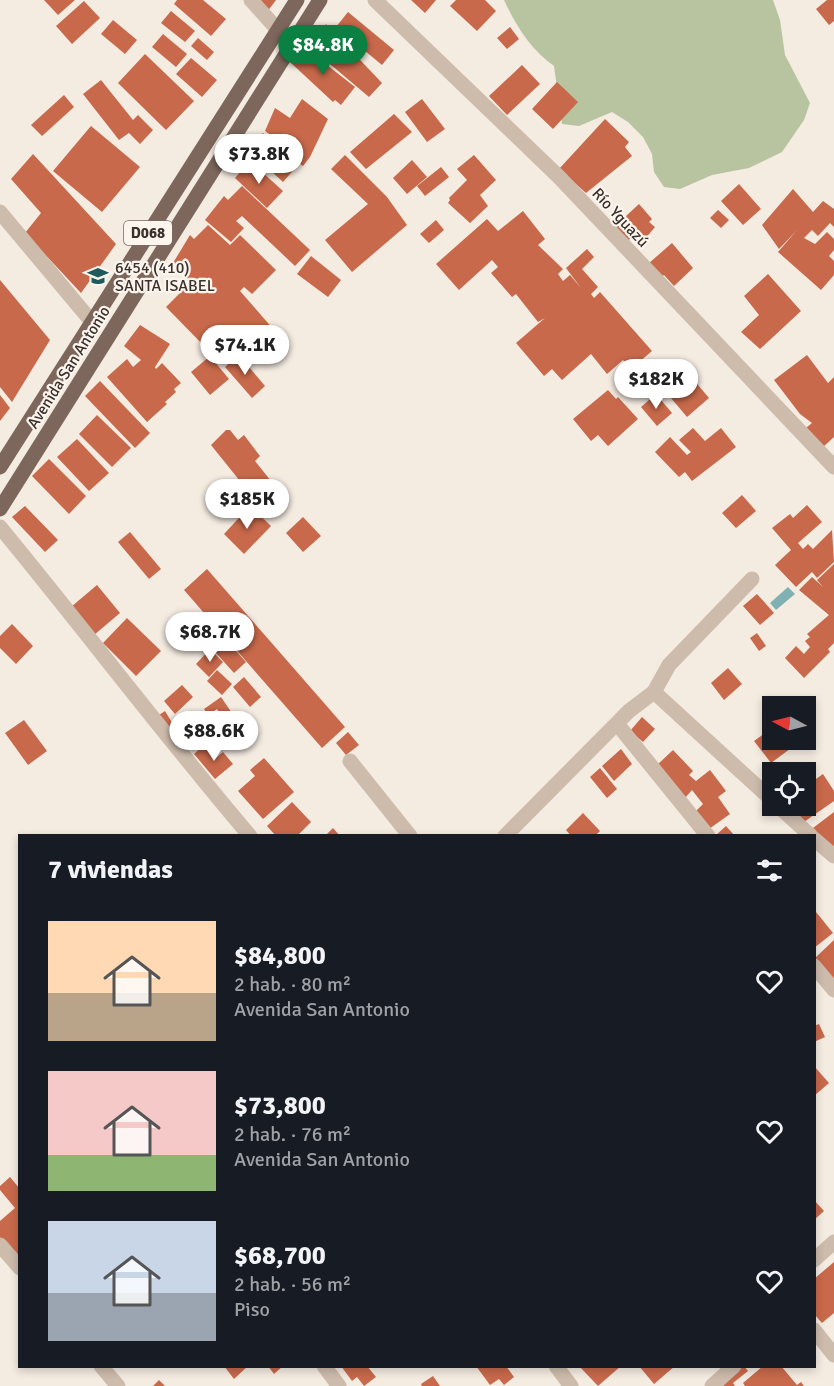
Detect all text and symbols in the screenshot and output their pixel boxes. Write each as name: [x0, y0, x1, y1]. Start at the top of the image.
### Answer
pin: $84.8K: [274, 25, 372, 76]
text: $84.8K: [292, 32, 354, 57]
pin: $73.8K: [210, 134, 308, 185]
text: $73.8K: [228, 141, 290, 166]
street label: Río Yguazú: [588, 184, 653, 252]
road number: D068: [124, 221, 172, 245]
place label: 6454 (410) SANTA ISABEL: [115, 258, 215, 296]
school or university icon: 6454 (410) SANTA ISABEL: [86, 264, 110, 288]
street label: Avenida San Antonio: [23, 303, 115, 432]
pin: $74.1K: [196, 325, 294, 376]
text: $74.1K: [214, 332, 276, 357]
pin: $182K: [614, 359, 698, 410]
text: $182K: [628, 366, 684, 391]
pin: $185K: [205, 479, 289, 530]
text: $185K: [219, 486, 275, 511]
pin: $68.7K: [161, 612, 259, 663]
text: $68.7K: [179, 619, 241, 644]
north arrow: [762, 696, 816, 750]
map controls: [762, 696, 816, 816]
pin: $88.6K: [165, 711, 263, 762]
text: $88.6K: [183, 718, 245, 743]
button: locate: [762, 762, 816, 816]
text: 7 viviendas: [48, 854, 173, 886]
icon: filters: [753, 854, 786, 887]
text: $84,800: [234, 940, 326, 972]
icon: home: [96, 945, 168, 1017]
icon: heart: [753, 965, 786, 998]
text: 2 hab. · 80 m²: [234, 972, 351, 997]
text: Avenida San Antonio: [234, 997, 410, 1022]
text: $73,800: [234, 1090, 326, 1122]
icon: home: [96, 1095, 168, 1167]
icon: heart: [753, 1115, 786, 1148]
text: 2 hab. · 76 m²: [234, 1122, 351, 1147]
text: Avenida San Antonio: [234, 1147, 410, 1172]
text: $68,700: [234, 1240, 326, 1272]
icon: home: [96, 1245, 168, 1317]
icon: heart: [753, 1265, 786, 1298]
text: 2 hab. · 56 m²: [234, 1272, 351, 1297]
text: Piso: [234, 1297, 270, 1322]

